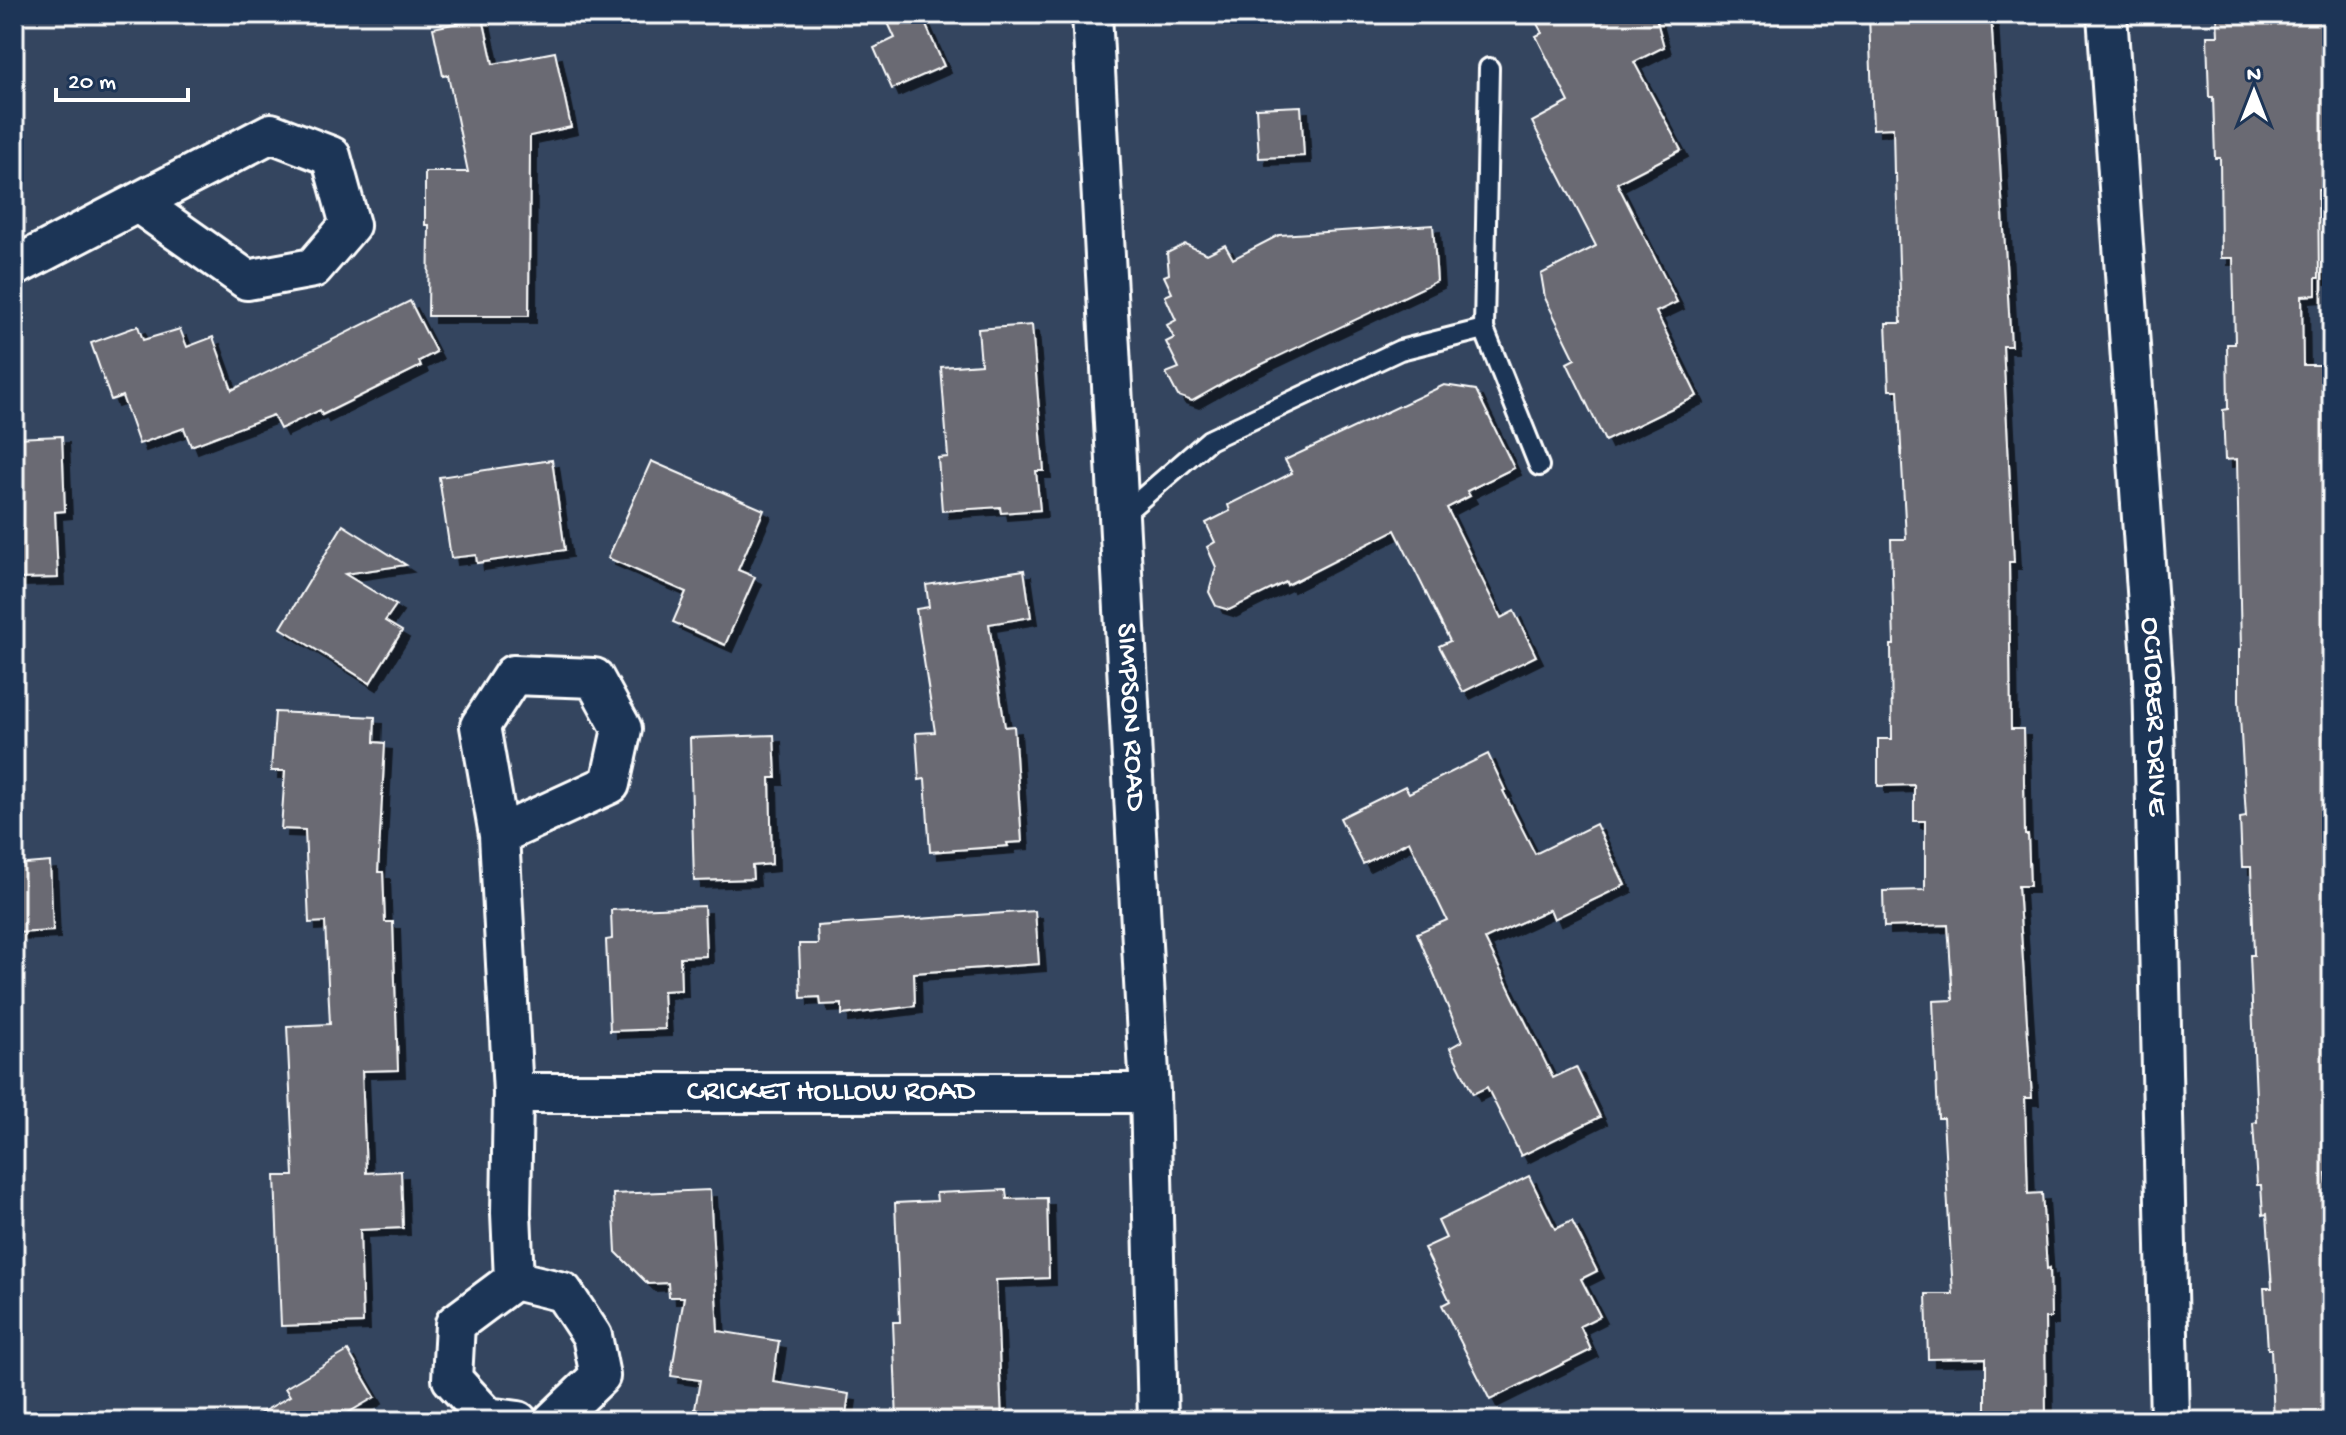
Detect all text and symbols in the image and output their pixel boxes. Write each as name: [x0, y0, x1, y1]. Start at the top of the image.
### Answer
scale bar: [56, 52, 188, 102]
north arrow: [2214, 52, 2294, 132]
text: N: [2247, 63, 2261, 89]
text: 20 m: [68, 69, 116, 98]
street label: OCTOBER DRIVE: [2131, 616, 2174, 817]
street label: SIMPSON ROAD: [1107, 622, 1152, 812]
street label: CRICKET HOLLOW ROAD: [687, 1076, 976, 1111]

